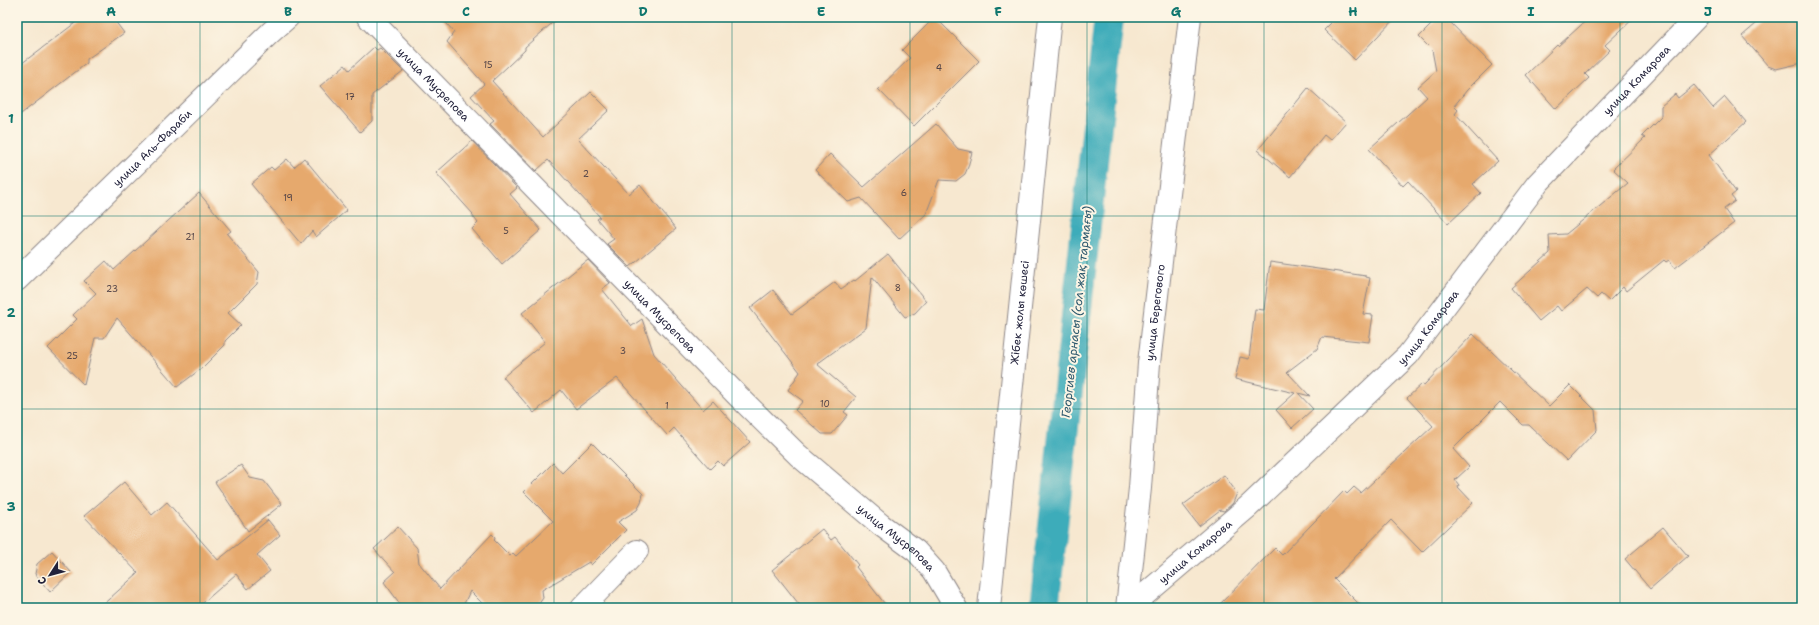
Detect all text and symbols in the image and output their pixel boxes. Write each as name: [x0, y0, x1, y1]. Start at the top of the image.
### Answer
text: A: [106, 3, 116, 20]
text: B: [284, 3, 292, 20]
text: C: [462, 3, 470, 20]
text: D: [638, 3, 648, 20]
text: E: [817, 3, 826, 20]
text: F: [994, 3, 1002, 20]
text: G: [1171, 3, 1182, 20]
text: H: [1348, 3, 1358, 20]
text: I: [1527, 3, 1535, 20]
text: J: [1704, 3, 1712, 20]
street label: улица Комарова: [1600, 42, 1674, 118]
street label: улица Мусрепова: [394, 45, 473, 125]
house number: 15: [483, 59, 493, 71]
house number: 4: [936, 62, 942, 74]
house number: 17: [345, 91, 355, 103]
street label: улица Аль-Фараби: [110, 106, 195, 190]
text: 1: [8, 110, 14, 127]
house number: 2: [583, 168, 589, 180]
house number: 6: [901, 187, 907, 199]
house number: 19: [283, 192, 293, 204]
water label: Георгиев арнасы (сол жақ тармағы): [1058, 205, 1096, 419]
house number: 5: [503, 225, 509, 237]
house number: 21: [185, 231, 195, 243]
street label: Жібек жолы көшесі: [1007, 260, 1033, 365]
street label: улица Берегового: [1142, 263, 1169, 362]
street label: улица Мусрепова: [620, 276, 699, 357]
house number: 8: [895, 282, 901, 294]
house number: 23: [106, 283, 118, 295]
street label: улица Комарова: [1395, 287, 1463, 369]
text: 2: [6, 304, 16, 321]
house number: 3: [620, 345, 626, 357]
house number: 25: [66, 350, 78, 362]
house number: 10: [820, 398, 830, 410]
house number: 1: [665, 400, 669, 412]
text: 3: [6, 498, 16, 515]
street label: улица Мусрепова: [854, 501, 938, 575]
street label: улица Комарова: [1156, 517, 1235, 587]
north arrow: [30, 555, 70, 595]
text: С: [34, 573, 50, 588]

